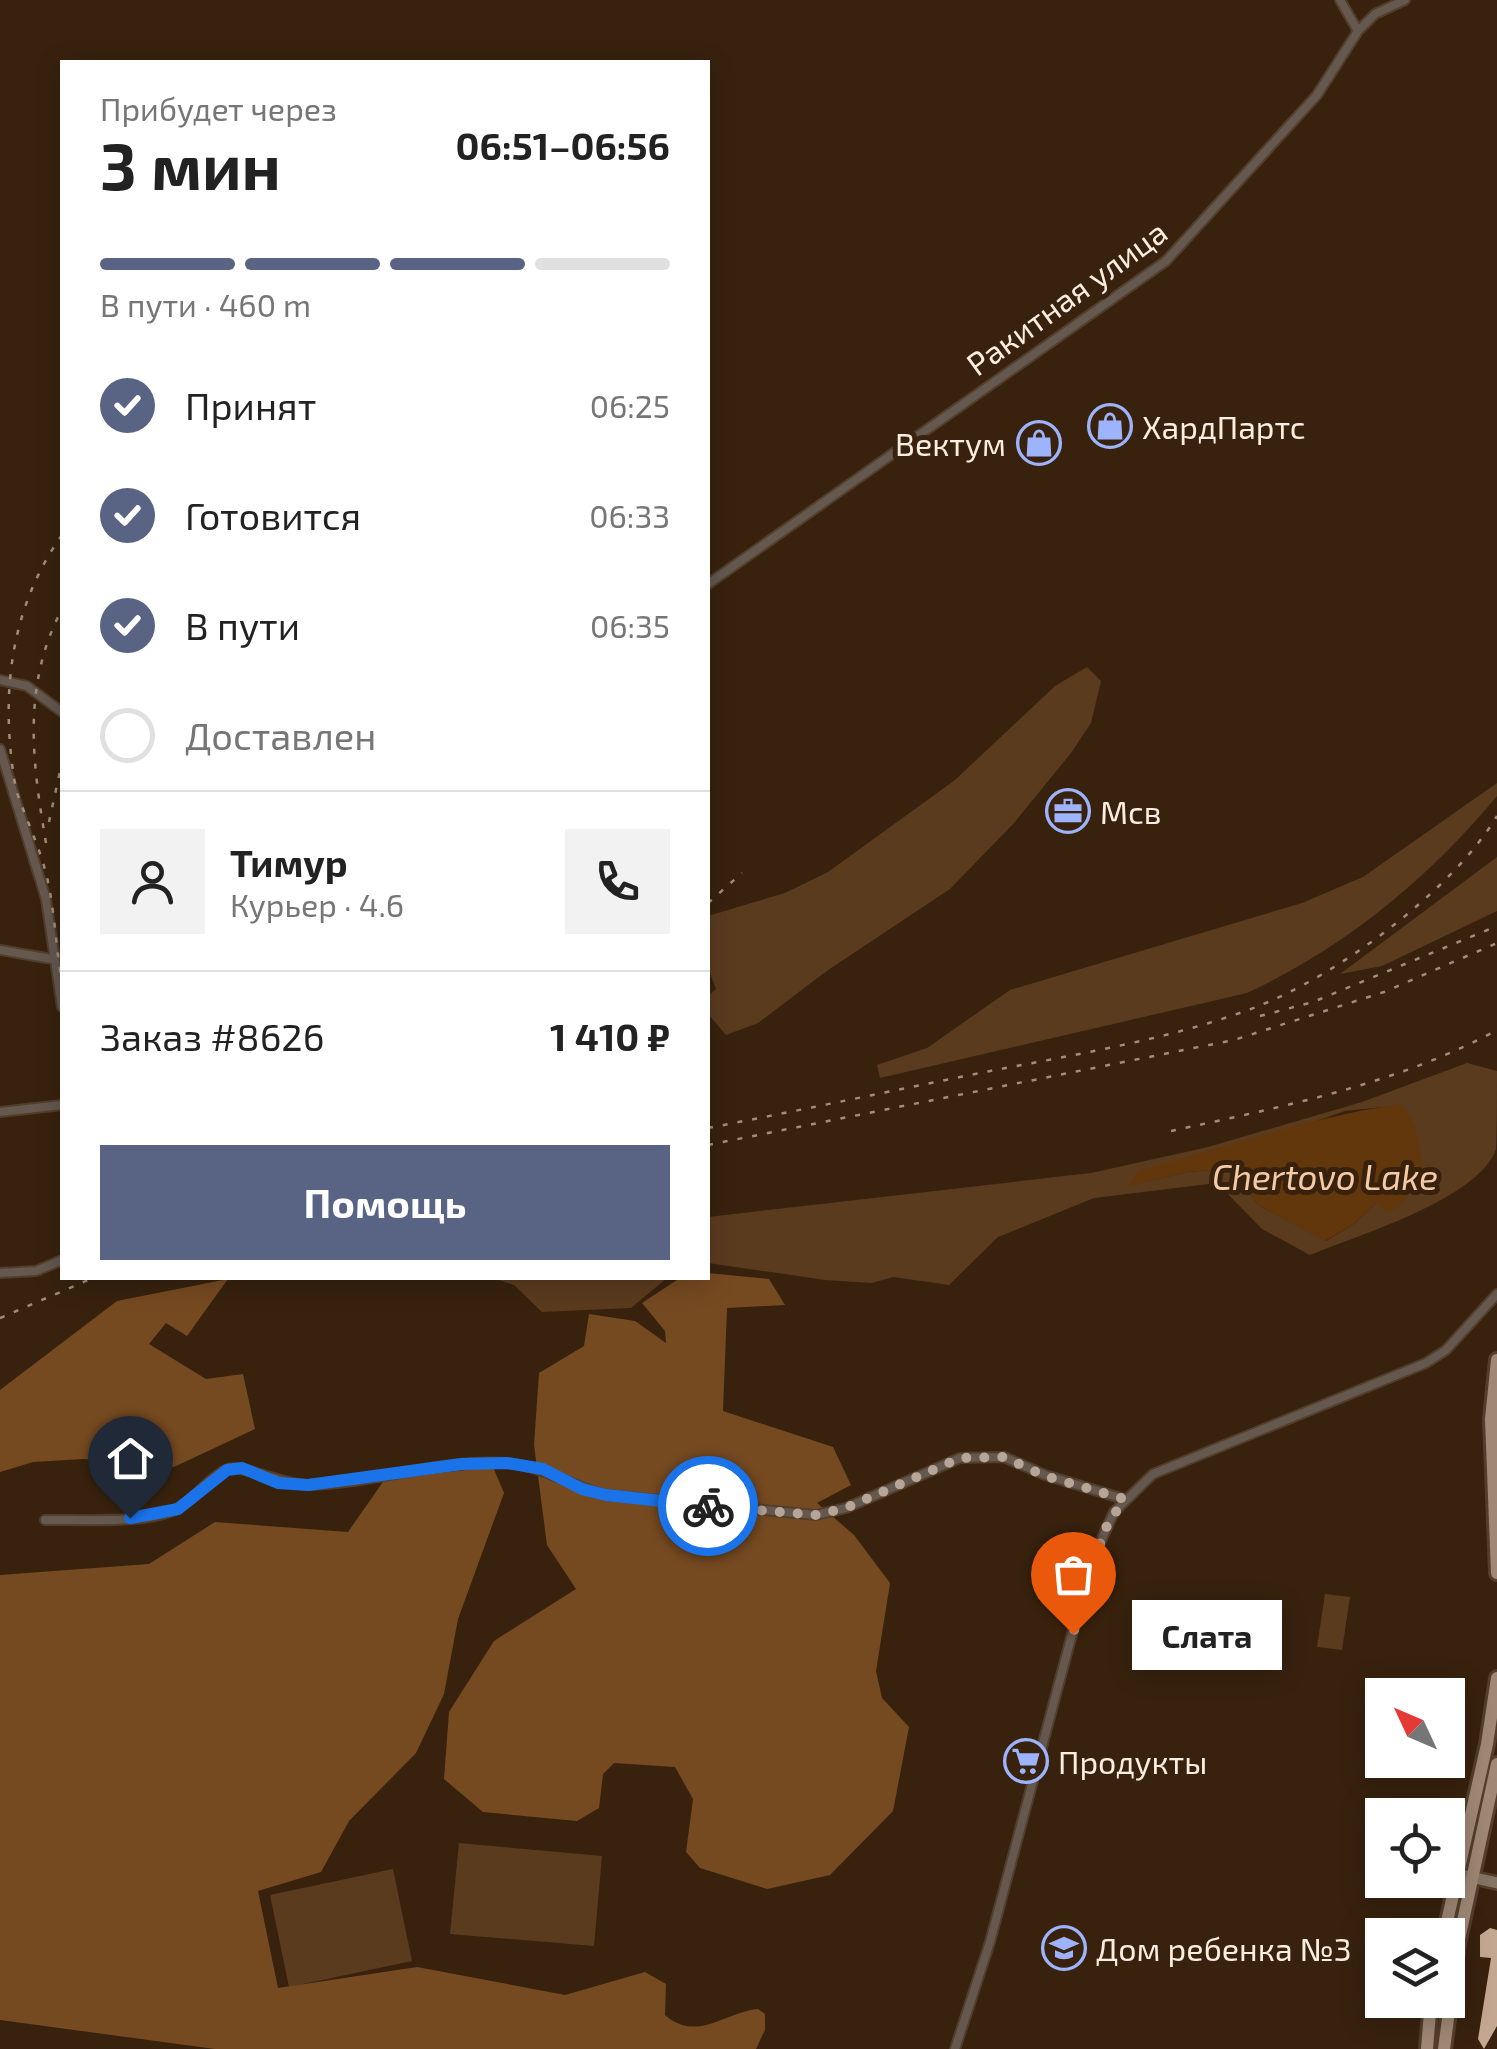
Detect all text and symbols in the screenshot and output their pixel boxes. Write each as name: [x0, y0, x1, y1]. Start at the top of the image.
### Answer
text: Прибудет через: [100, 89, 337, 127]
text: 06:51–06:56: [456, 122, 670, 168]
text: 3 мин: [100, 125, 281, 203]
street label: Ракитная улица: [958, 212, 1174, 383]
text: В пути · 460 m: [100, 285, 311, 323]
icon: check: [100, 378, 155, 433]
text: Принят: [185, 382, 316, 428]
text: 06:25: [590, 386, 670, 424]
shop icon: ХардПартс: [1087, 403, 1133, 449]
place label: ХардПартс: [1142, 407, 1306, 445]
shop icon: Вектум: [1016, 420, 1062, 466]
place label: Вектум: [895, 424, 1006, 463]
icon: check: [100, 488, 155, 543]
text: Готовится: [185, 492, 361, 538]
text: 06:33: [589, 496, 670, 534]
icon: check: [100, 598, 155, 653]
text: В пути: [185, 602, 300, 648]
text: 06:35: [590, 606, 670, 644]
text: Доставлен: [185, 712, 376, 758]
office icon: Мсв: [1045, 788, 1091, 834]
place label: Мсв: [1100, 792, 1162, 830]
button: person: [100, 829, 205, 934]
button: phone: [565, 829, 670, 934]
text: Тимур: [230, 839, 348, 885]
text: Курьер · 4.6: [230, 885, 404, 923]
text: Заказ #8626: [100, 1013, 324, 1059]
text: 1 410 ₽: [550, 1013, 670, 1059]
button: Помощь: [100, 1145, 670, 1260]
water label: Chertovo Lake: [1212, 1155, 1438, 1197]
pin: [88, 1416, 173, 1519]
icon: home: [103, 1431, 158, 1486]
courier: [658, 1456, 758, 1556]
icon: bike: [681, 1479, 736, 1534]
pin: [1031, 1532, 1116, 1635]
icon: bag: [1046, 1547, 1101, 1602]
callout: Слата: [1133, 1599, 1283, 1669]
text: Слата: [1162, 1616, 1252, 1654]
north arrow: [1365, 1678, 1465, 1778]
map controls: [1365, 1678, 1465, 2018]
supermarket icon: Продукты: [1003, 1738, 1049, 1784]
place label: Продукты: [1058, 1742, 1207, 1781]
button: locate: [1365, 1798, 1465, 1898]
button: layers: [1365, 1918, 1465, 2018]
school or university icon: Дом ребенка №3: [1041, 1925, 1087, 1971]
place label: Дом ребенка №3: [1096, 1929, 1352, 1967]

